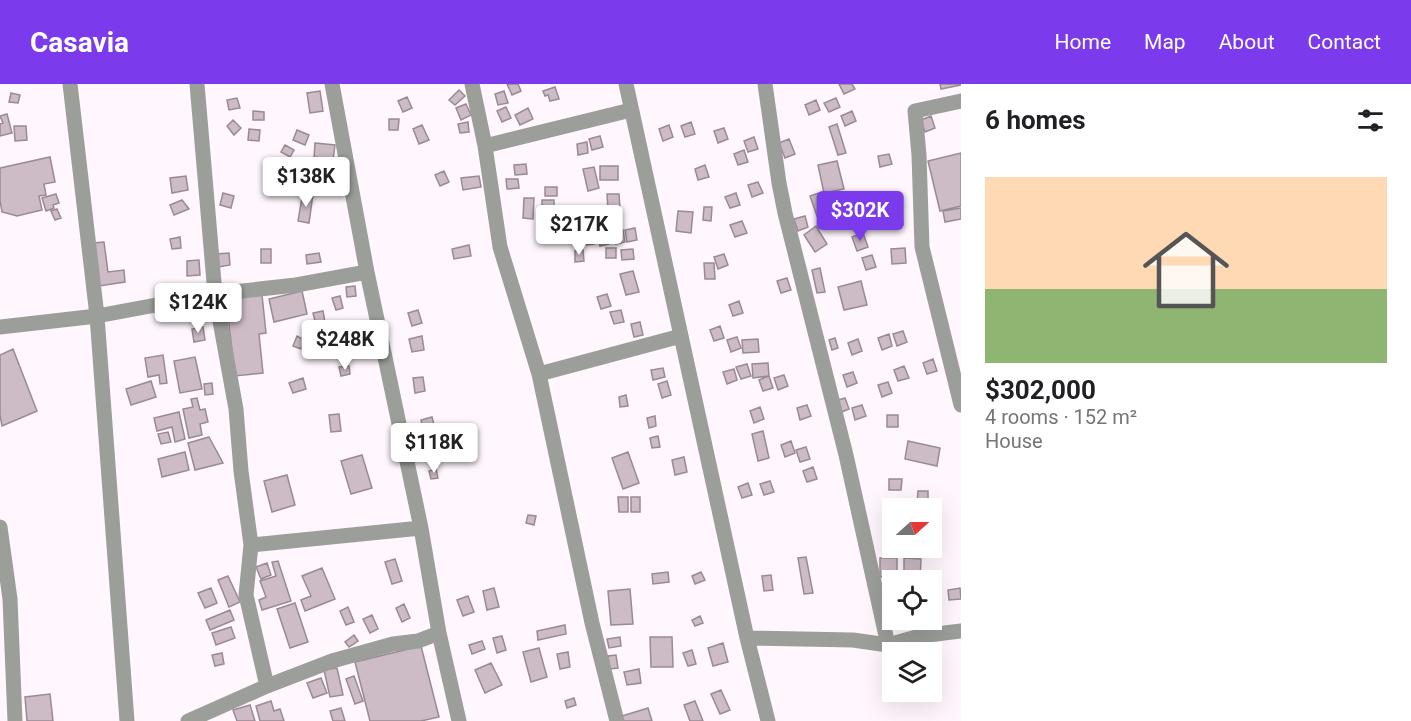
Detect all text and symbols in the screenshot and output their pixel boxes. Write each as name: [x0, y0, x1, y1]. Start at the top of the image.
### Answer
text: Casavia: [30, 26, 129, 59]
text: Home: [1055, 30, 1111, 54]
text: Map: [1144, 30, 1186, 54]
text: About: [1219, 30, 1275, 54]
text: Contact: [1308, 30, 1381, 54]
icon: filters: [1354, 104, 1387, 137]
text: 6 homes: [985, 105, 1086, 135]
pin: $138K: [264, 157, 348, 208]
text: $138K: [277, 164, 335, 188]
pin: $302K: [818, 191, 902, 242]
text: $302K: [831, 198, 889, 222]
pin: $217K: [537, 205, 621, 256]
text: $217K: [550, 212, 608, 236]
icon: home: [1132, 216, 1240, 324]
pin: $124K: [156, 283, 240, 334]
text: $124K: [169, 290, 227, 314]
pin: $248K: [303, 320, 387, 371]
text: $248K: [316, 327, 374, 351]
text: $302,000: [985, 375, 1096, 405]
text: 4 rooms · 152 m²: [985, 405, 1137, 429]
pin: $118K: [392, 423, 476, 474]
text: House: [985, 429, 1043, 453]
text: $118K: [405, 430, 463, 454]
north arrow: [882, 498, 942, 558]
map controls: [882, 498, 942, 702]
button: locate: [882, 570, 942, 630]
button: layers: [882, 642, 942, 702]

